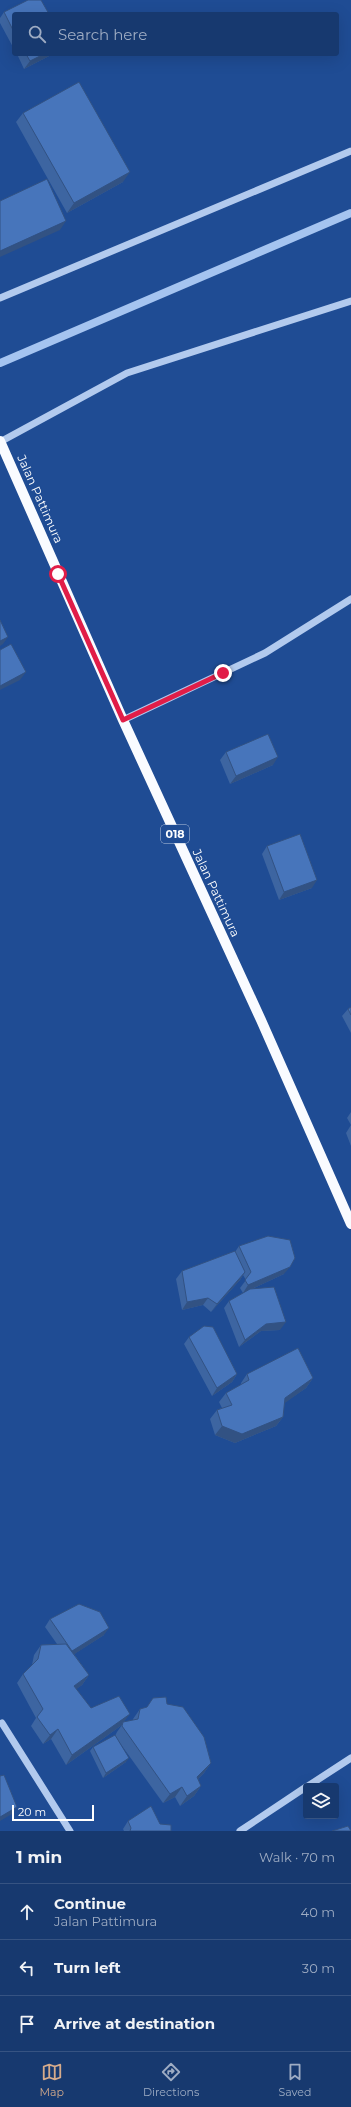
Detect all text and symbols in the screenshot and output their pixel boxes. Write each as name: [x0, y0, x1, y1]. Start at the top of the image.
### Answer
search box: [12, 12, 339, 56]
icon: search: [26, 23, 48, 45]
text: Search here: [58, 25, 147, 44]
street label: Jalan Pattimura: [14, 451, 67, 545]
route start: [49, 565, 67, 583]
route end: [214, 664, 232, 682]
road number: 018: [161, 825, 189, 843]
street label: Jalan Pattimura: [189, 846, 243, 939]
map controls: [303, 1783, 339, 1819]
button: layers: [303, 1783, 339, 1819]
scale bar: [12, 1803, 94, 1822]
text: 20 m: [18, 1805, 46, 1819]
text: 1 min: [16, 1847, 62, 1867]
text: Walk · 70 m: [259, 1849, 335, 1865]
text: Continue: [54, 1894, 126, 1913]
icon: ahead: [16, 1901, 38, 1923]
text: 40 m: [301, 1904, 335, 1920]
text: Jalan Pattimura: [54, 1913, 157, 1929]
icon: left: [16, 1957, 38, 1979]
text: Turn left: [54, 1958, 121, 1977]
text: 30 m: [302, 1960, 335, 1976]
icon: arrive: [16, 2013, 38, 2035]
text: Arrive at destination: [54, 2014, 215, 2033]
tab: Map: [40, 2061, 64, 2099]
tab: Directions: [143, 2061, 199, 2099]
tab: Saved: [278, 2061, 311, 2099]

